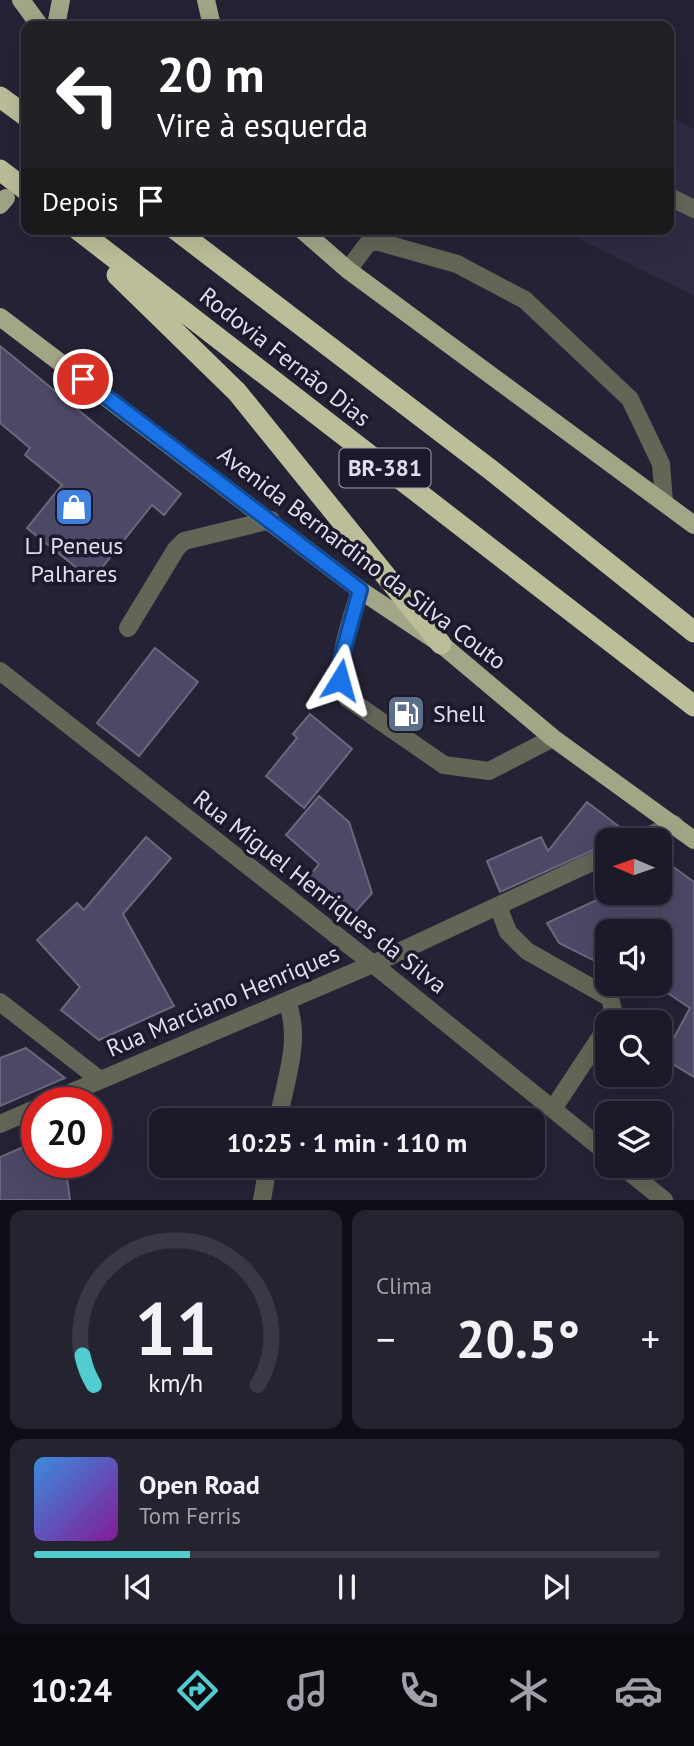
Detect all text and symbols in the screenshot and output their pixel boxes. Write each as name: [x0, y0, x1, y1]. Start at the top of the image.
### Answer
text: 20 m: [157, 42, 264, 106]
icon: left: [42, 49, 133, 140]
text: Vire à esquerda: [157, 104, 368, 146]
icon: arrive: [132, 182, 170, 220]
text: Depois: [42, 185, 118, 218]
street label: Rodovia Fernão Dias: [193, 280, 377, 433]
pin: [53, 349, 113, 409]
icon: arrive: [64, 360, 102, 398]
street label: Avenida Bernardino da Silva Couto: [212, 439, 513, 676]
road number: BR-381: [340, 448, 430, 488]
shop icon: LJ Peneus Palhares: [53, 486, 95, 528]
place label: LJ Peneus Palhares: [25, 530, 123, 589]
position arrow: [303, 643, 377, 717]
fuel station icon: Shell: [385, 693, 427, 735]
place label: Shell: [433, 698, 485, 729]
street label: Rua Miguel Henriques da Silva: [187, 783, 453, 1000]
north arrow: [595, 828, 672, 905]
map controls: [595, 828, 672, 1178]
button: sound: [595, 919, 672, 996]
street label: Rua Marciano Henriques: [102, 937, 344, 1064]
button: search: [595, 1010, 672, 1087]
speed limit sign: 20: [21, 1087, 112, 1178]
button: layers: [595, 1101, 672, 1178]
text: 10:25 · 1 min · 110 m: [227, 1126, 467, 1159]
text: Clima: [376, 1271, 432, 1300]
text: 11: [135, 1282, 217, 1376]
text: 20.5°: [456, 1305, 580, 1372]
text: −: [376, 1314, 395, 1363]
text: +: [641, 1314, 660, 1363]
text: km/h: [149, 1367, 203, 1399]
text: Open Road: [139, 1468, 260, 1501]
text: Tom Ferris: [139, 1501, 241, 1530]
icon: previous: [119, 1568, 157, 1606]
icon: pause: [328, 1568, 366, 1606]
icon: next: [537, 1568, 575, 1606]
icon: directions: [173, 1666, 222, 1715]
icon: music: [283, 1666, 332, 1715]
icon: phone: [394, 1666, 443, 1715]
icon: climate: [504, 1666, 553, 1715]
icon: car: [614, 1666, 663, 1715]
text: 10:24: [31, 1669, 112, 1711]

